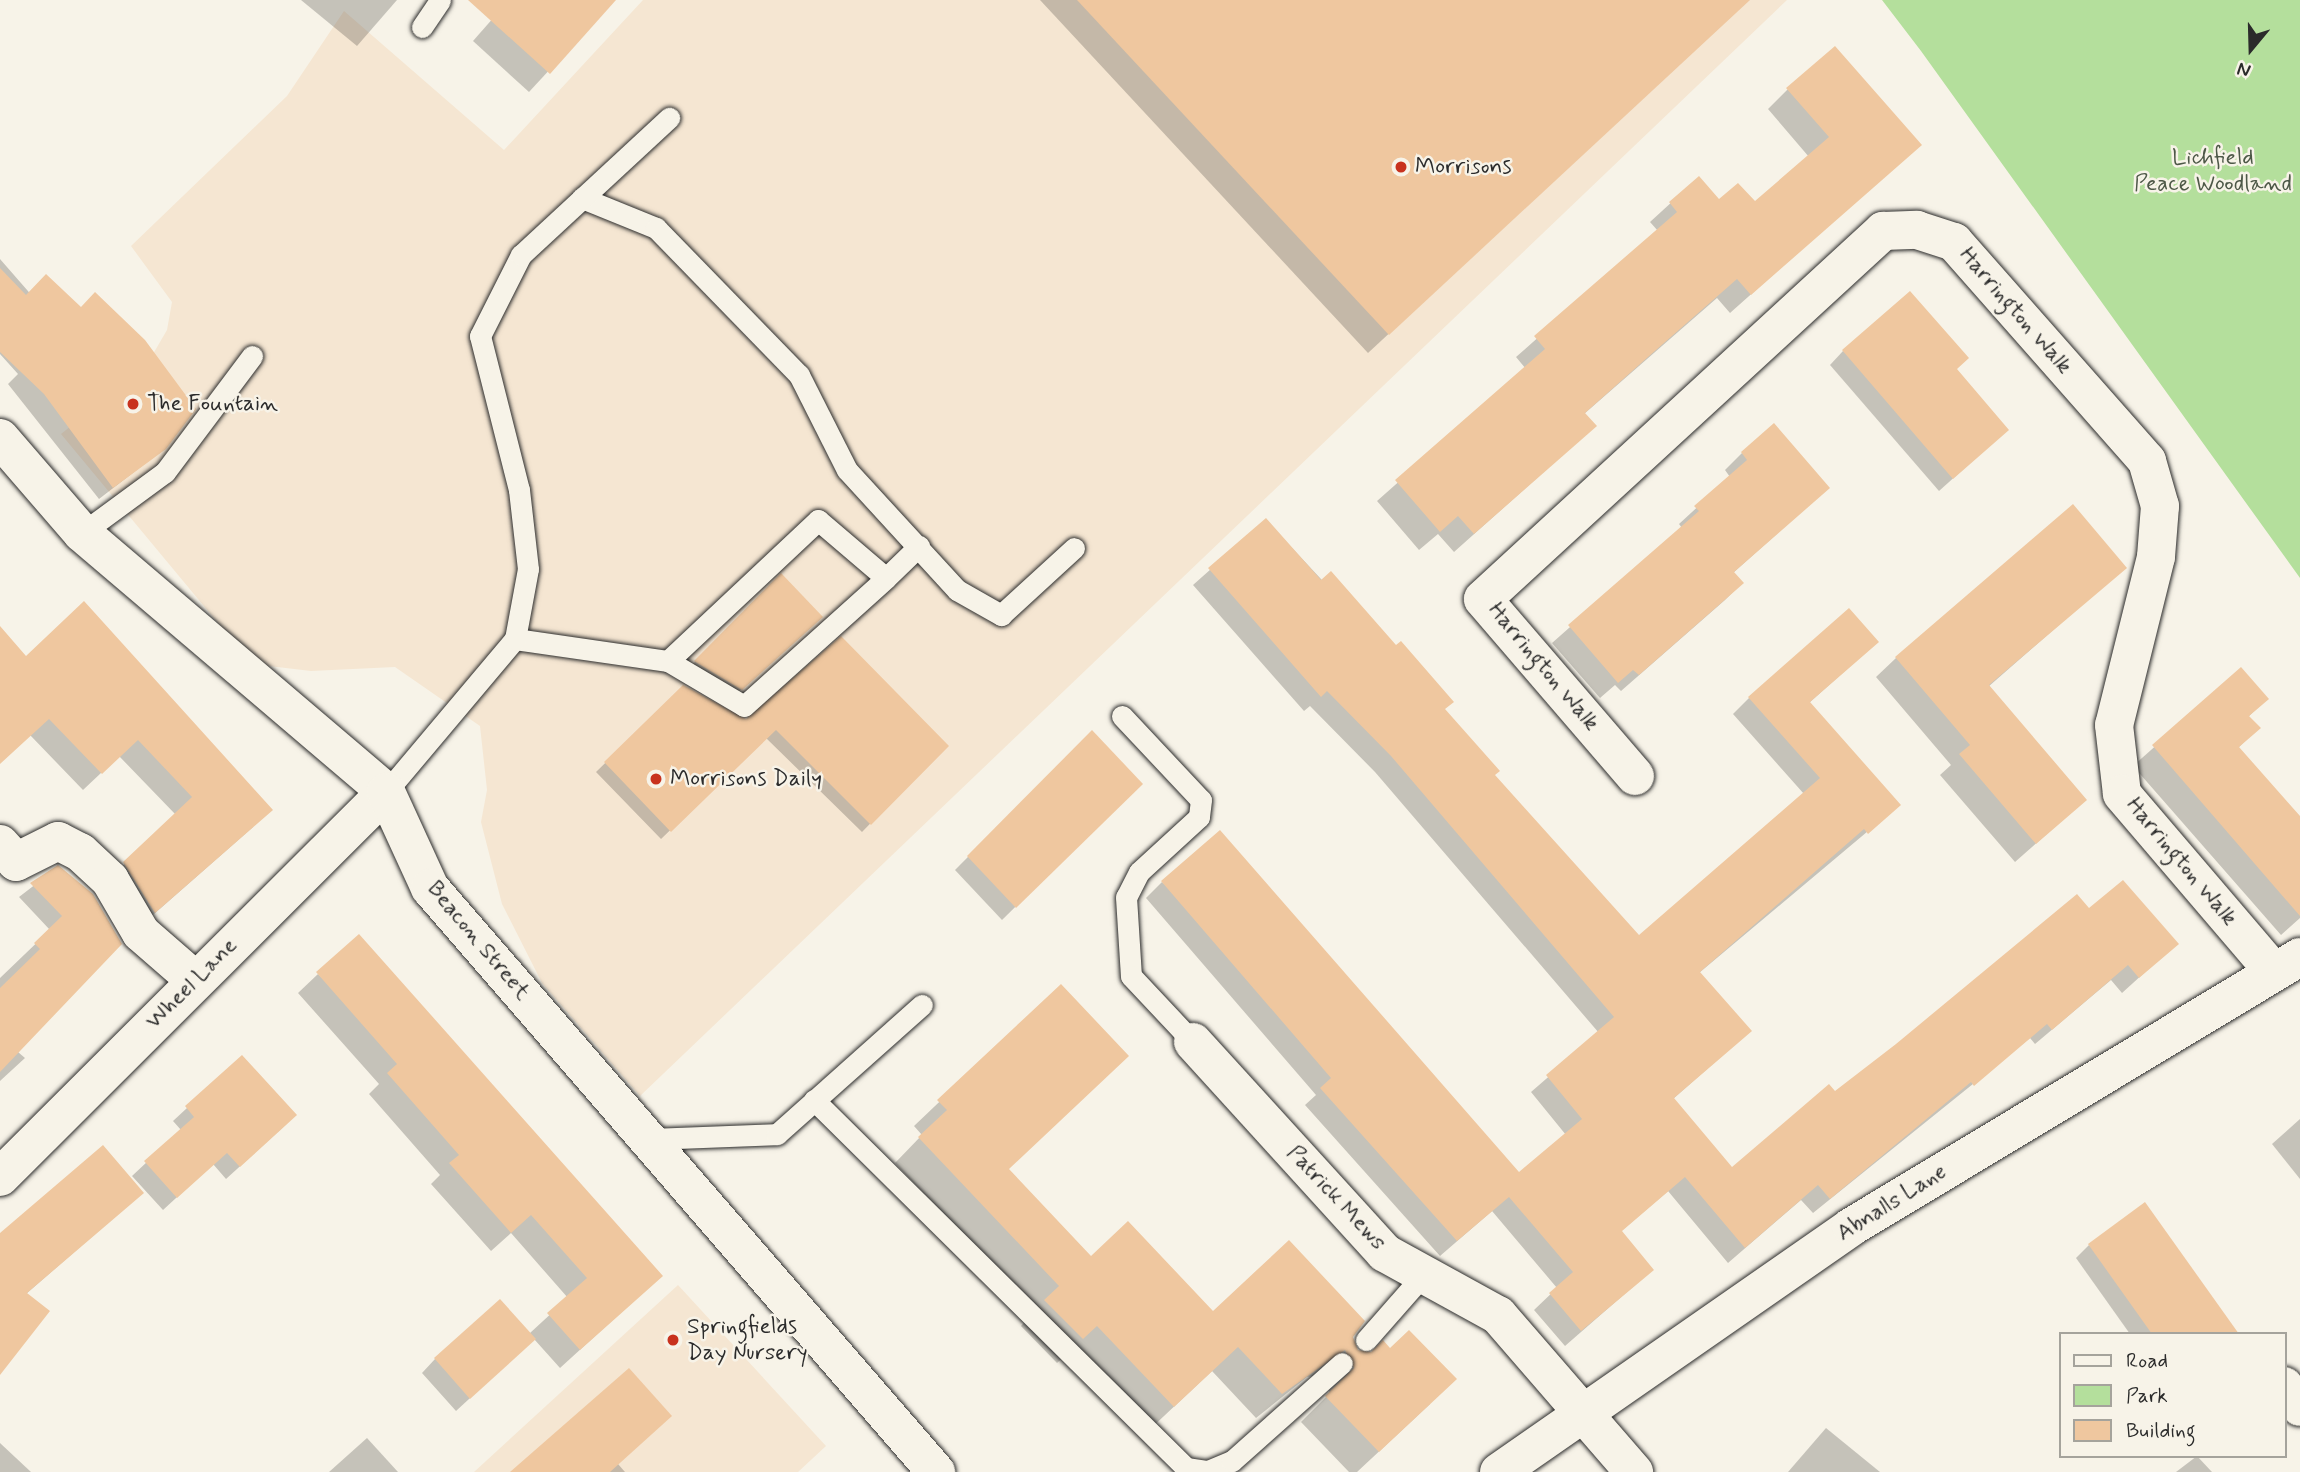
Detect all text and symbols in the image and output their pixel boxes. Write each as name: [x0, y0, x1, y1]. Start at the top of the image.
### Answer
north arrow: [2216, 14, 2286, 84]
text: N: [2234, 55, 2254, 83]
park label: Lichfield Peace Woodland: [2136, 144, 2290, 198]
place label: Morrisons: [1415, 153, 1512, 181]
marker: Morrisons: [1393, 159, 1409, 175]
street label: Harrington Walk: [1952, 241, 2078, 381]
place label: The Fountain: [147, 390, 272, 418]
marker: The Fountain: [125, 396, 141, 412]
street label: Harrington Walk: [1481, 596, 1605, 738]
place label: Morrisons Daily: [670, 765, 822, 793]
marker: Morrisons Daily: [648, 771, 664, 787]
street label: Harrington Walk: [2119, 791, 2243, 933]
street label: Beacon Street: [420, 876, 536, 1006]
street label: Wheel Lane: [141, 933, 243, 1035]
street label: Patrick Mews: [1281, 1140, 1391, 1256]
street label: Abnalls Lane: [1831, 1158, 1953, 1248]
place label: Springfields Day Nursery: [687, 1313, 809, 1367]
marker: Springfields Day Nursery: [665, 1332, 681, 1348]
legend: [2058, 1332, 2286, 1458]
text: Road: [2126, 1347, 2168, 1375]
text: Park: [2126, 1382, 2168, 1410]
text: Building: [2126, 1417, 2196, 1445]

